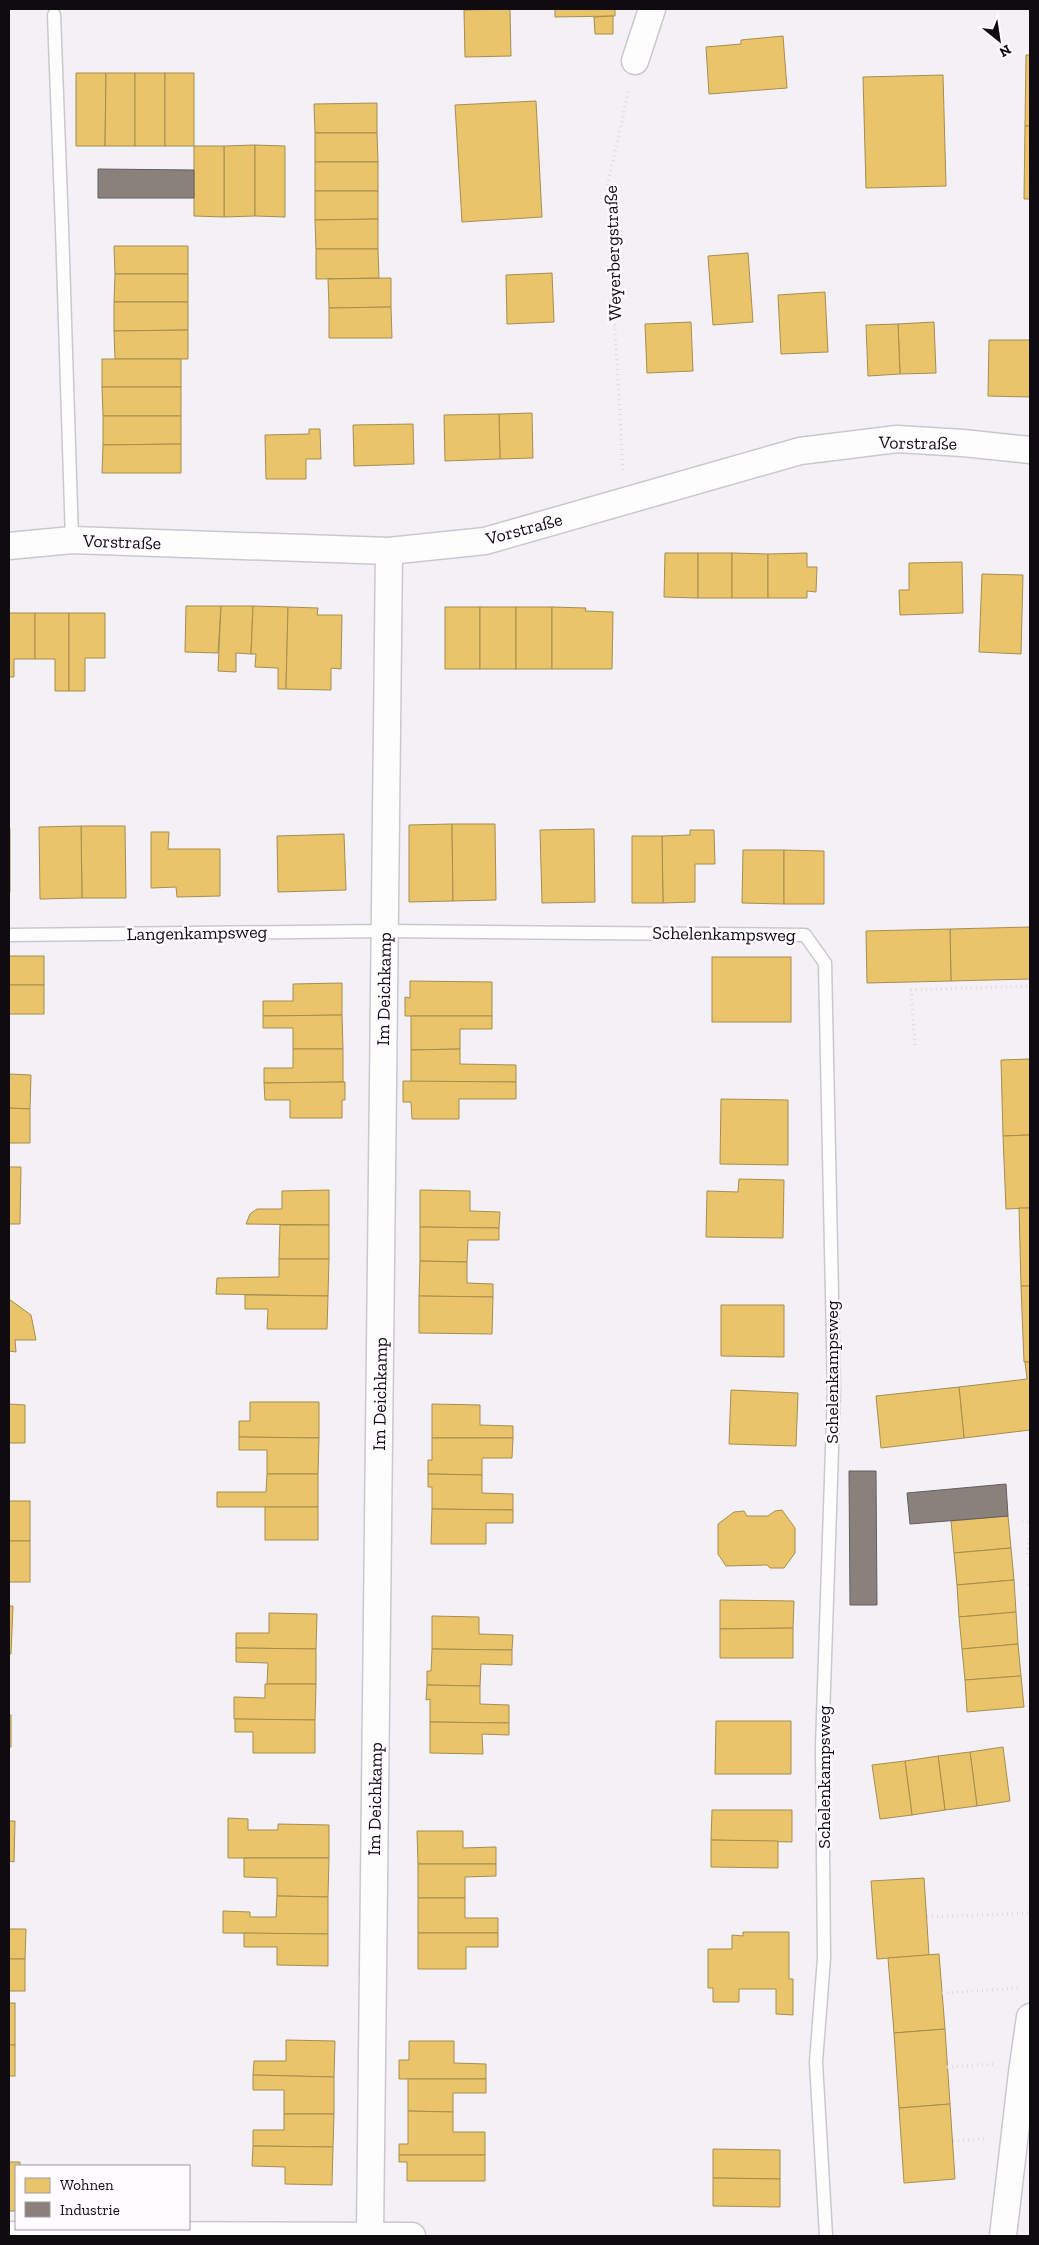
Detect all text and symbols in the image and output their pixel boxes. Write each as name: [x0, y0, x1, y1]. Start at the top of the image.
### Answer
north arrow: [974, 15, 1024, 65]
text: N: [996, 41, 1014, 61]
street label: Weyerbergstraße: [600, 185, 626, 321]
street label: Vorstraße: [878, 431, 957, 455]
street label: Vorstraße: [482, 508, 565, 550]
street label: Vorstraße: [81, 530, 162, 554]
street label: Langenkampsweg: [126, 921, 268, 945]
street label: Schelenkampsweg: [652, 922, 796, 946]
street label: Im Deichkamp: [372, 932, 396, 1046]
street label: Schelenkampsweg: [821, 1300, 843, 1444]
street label: Im Deichkamp: [368, 1337, 392, 1451]
street label: Schelenkampsweg: [813, 1705, 835, 1849]
street label: Im Deichkamp: [363, 1742, 387, 1856]
legend: [15, 2165, 190, 2230]
text: Wohnen: [60, 2176, 114, 2194]
text: Industrie: [60, 2201, 120, 2219]

